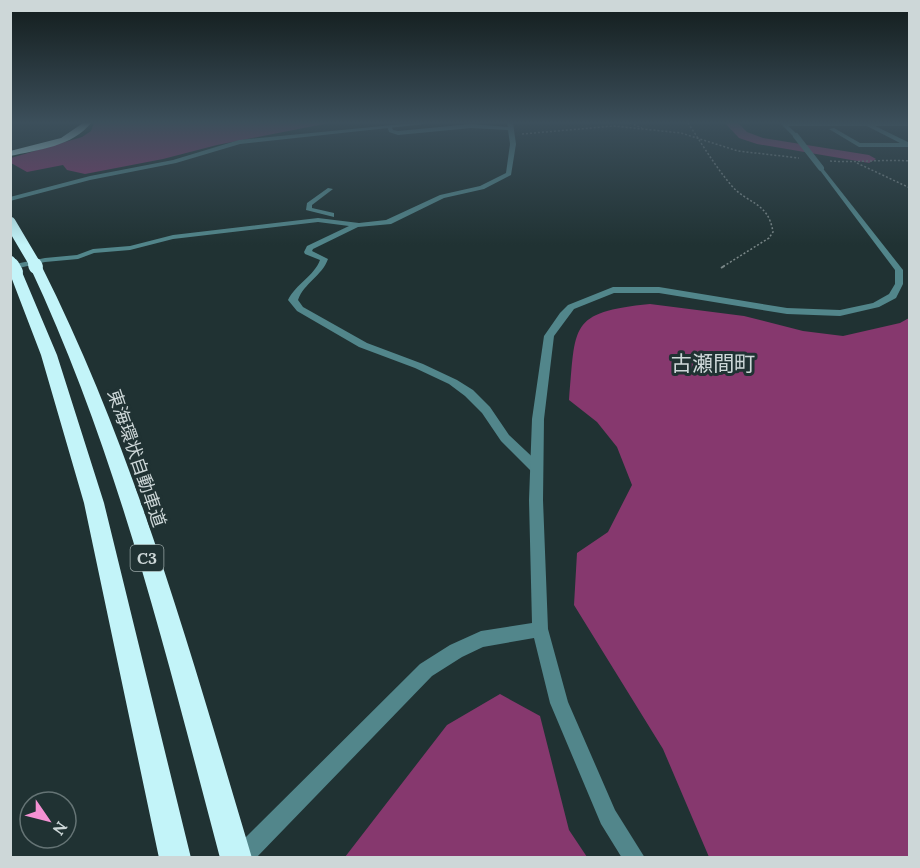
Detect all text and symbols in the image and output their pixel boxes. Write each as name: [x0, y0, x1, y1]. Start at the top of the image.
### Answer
district label: 古瀬間町: [671, 350, 755, 377]
street label: 東海環状自動車道: [103, 386, 171, 530]
road number: C3: [130, 545, 164, 571]
north arrow: [18, 790, 78, 850]
text: N: [49, 818, 72, 839]

